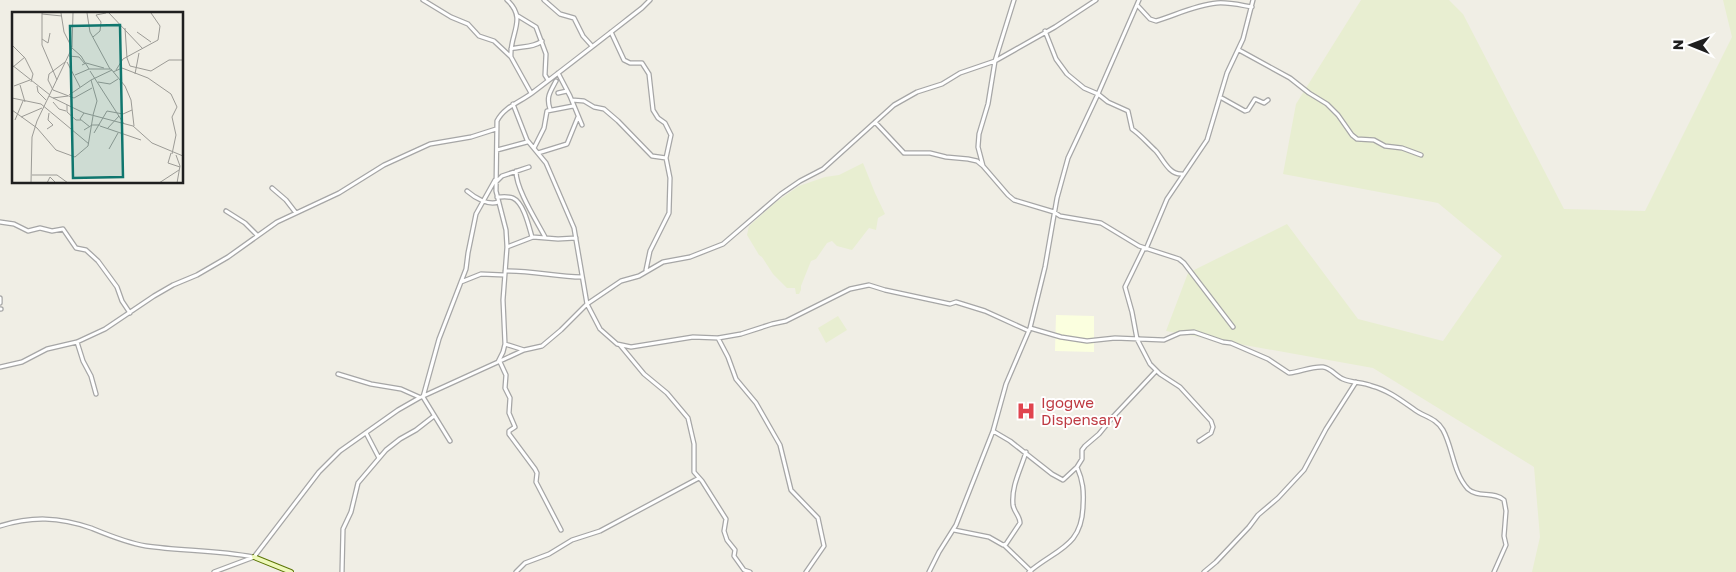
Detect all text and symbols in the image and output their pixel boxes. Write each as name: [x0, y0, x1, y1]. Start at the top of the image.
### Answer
inset map: [12, 12, 184, 184]
north arrow: [1666, 20, 1716, 70]
text: N: [1669, 39, 1686, 50]
place label: Igogwe Dispensary: [1041, 393, 1122, 428]
hospital icon: Igogwe Dispensary: [1015, 400, 1037, 422]

